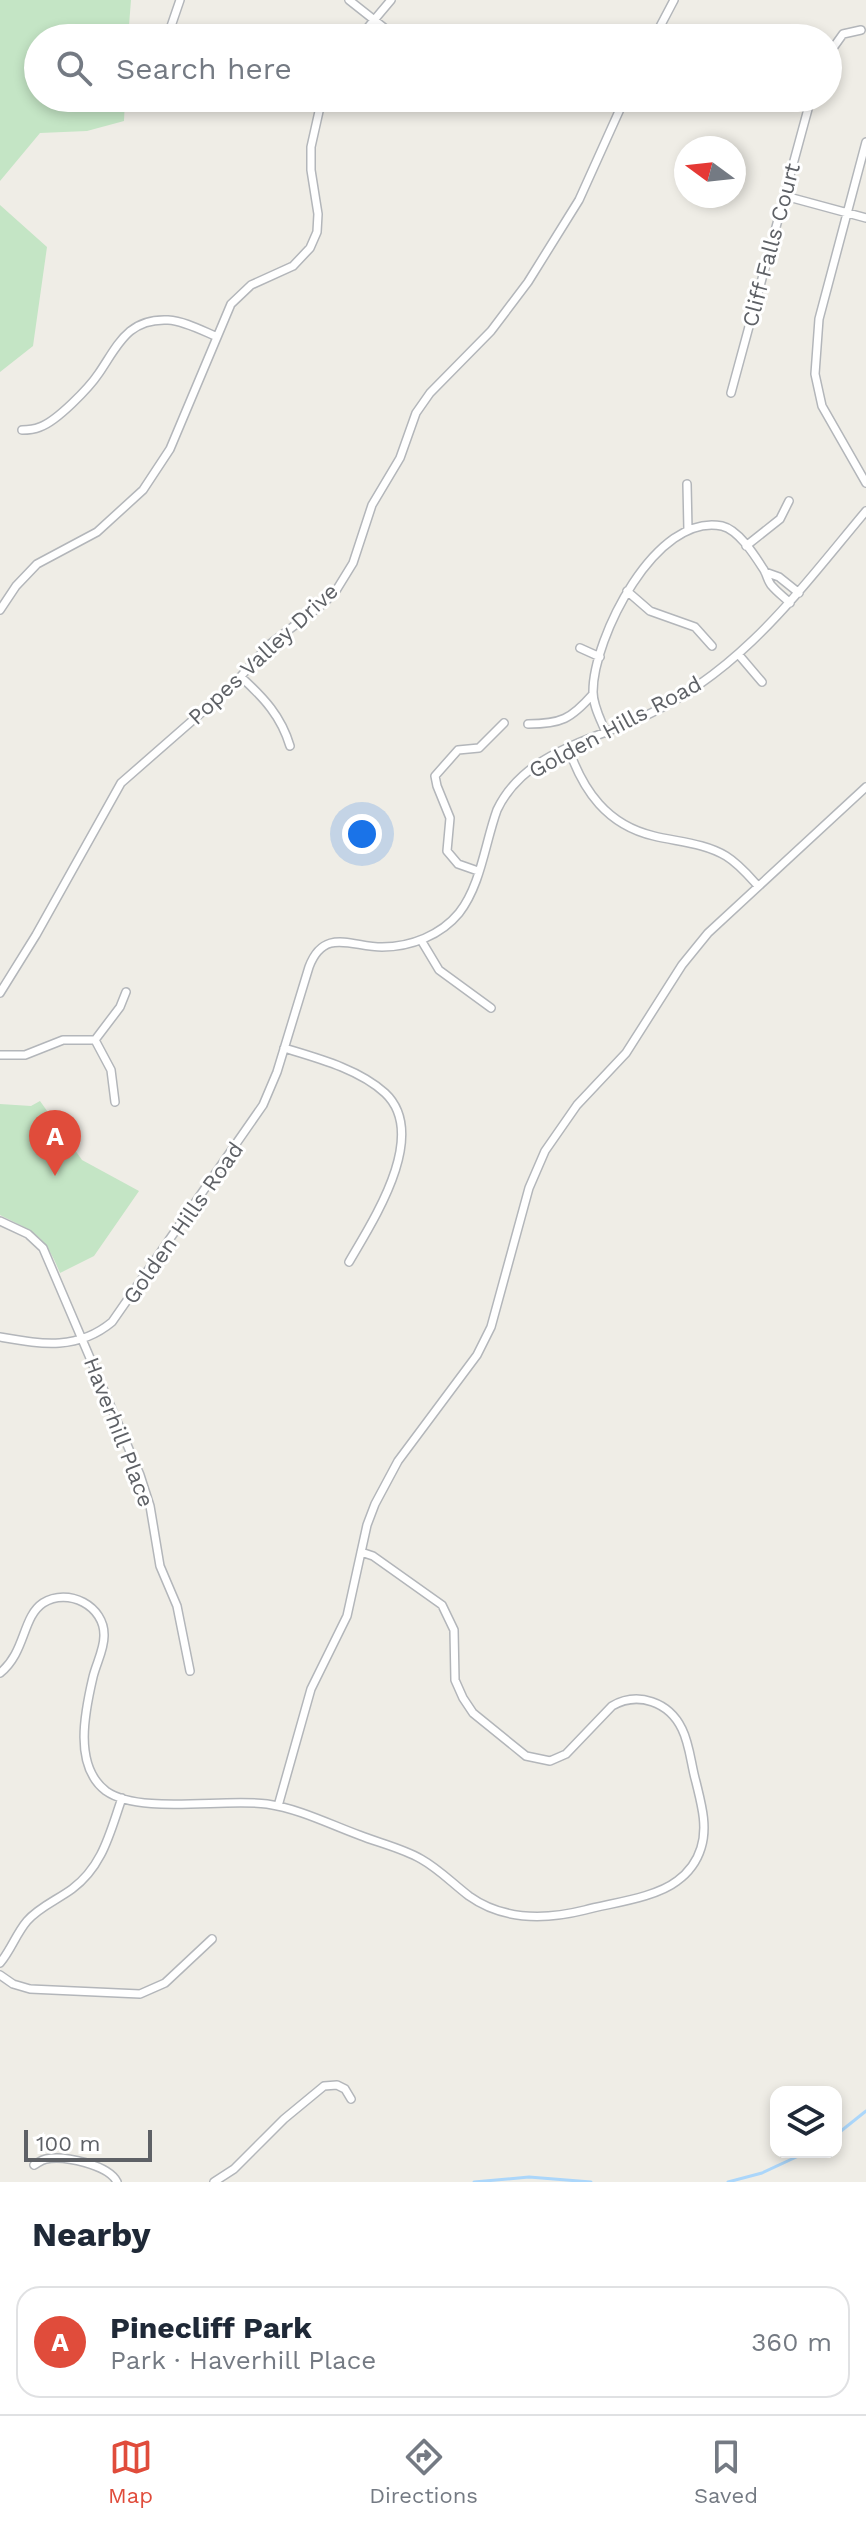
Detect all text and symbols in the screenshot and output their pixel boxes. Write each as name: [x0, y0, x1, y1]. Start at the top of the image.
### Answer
search box: [24, 24, 842, 112]
icon: search: [52, 46, 96, 90]
text: Search here: [116, 51, 292, 86]
north arrow: [674, 136, 746, 208]
street label: Cliff Falls Court: [737, 160, 805, 330]
street label: Popes Valley Drive: [183, 578, 343, 730]
street label: Golden Hills Road: [524, 671, 706, 783]
your location: [342, 814, 382, 854]
pin: A: [29, 1110, 81, 1176]
street label: Golden Hills Road: [118, 1137, 248, 1309]
street label: Haverhill Place: [79, 1354, 159, 1510]
map controls: [770, 2086, 842, 2158]
button: layers: [770, 2086, 842, 2158]
scale bar: [24, 2126, 152, 2162]
text: 100 m: [36, 2131, 100, 2156]
text: Nearby: [32, 2214, 151, 2254]
text: Pinecliff Park: [110, 2310, 312, 2345]
text: A: [51, 2327, 69, 2357]
text: 360 m: [751, 2327, 832, 2357]
text: Park · Haverhill Place: [110, 2345, 376, 2375]
tab: Map: [108, 2435, 153, 2508]
tab: Directions: [369, 2435, 478, 2508]
tab: Saved: [694, 2435, 758, 2508]

